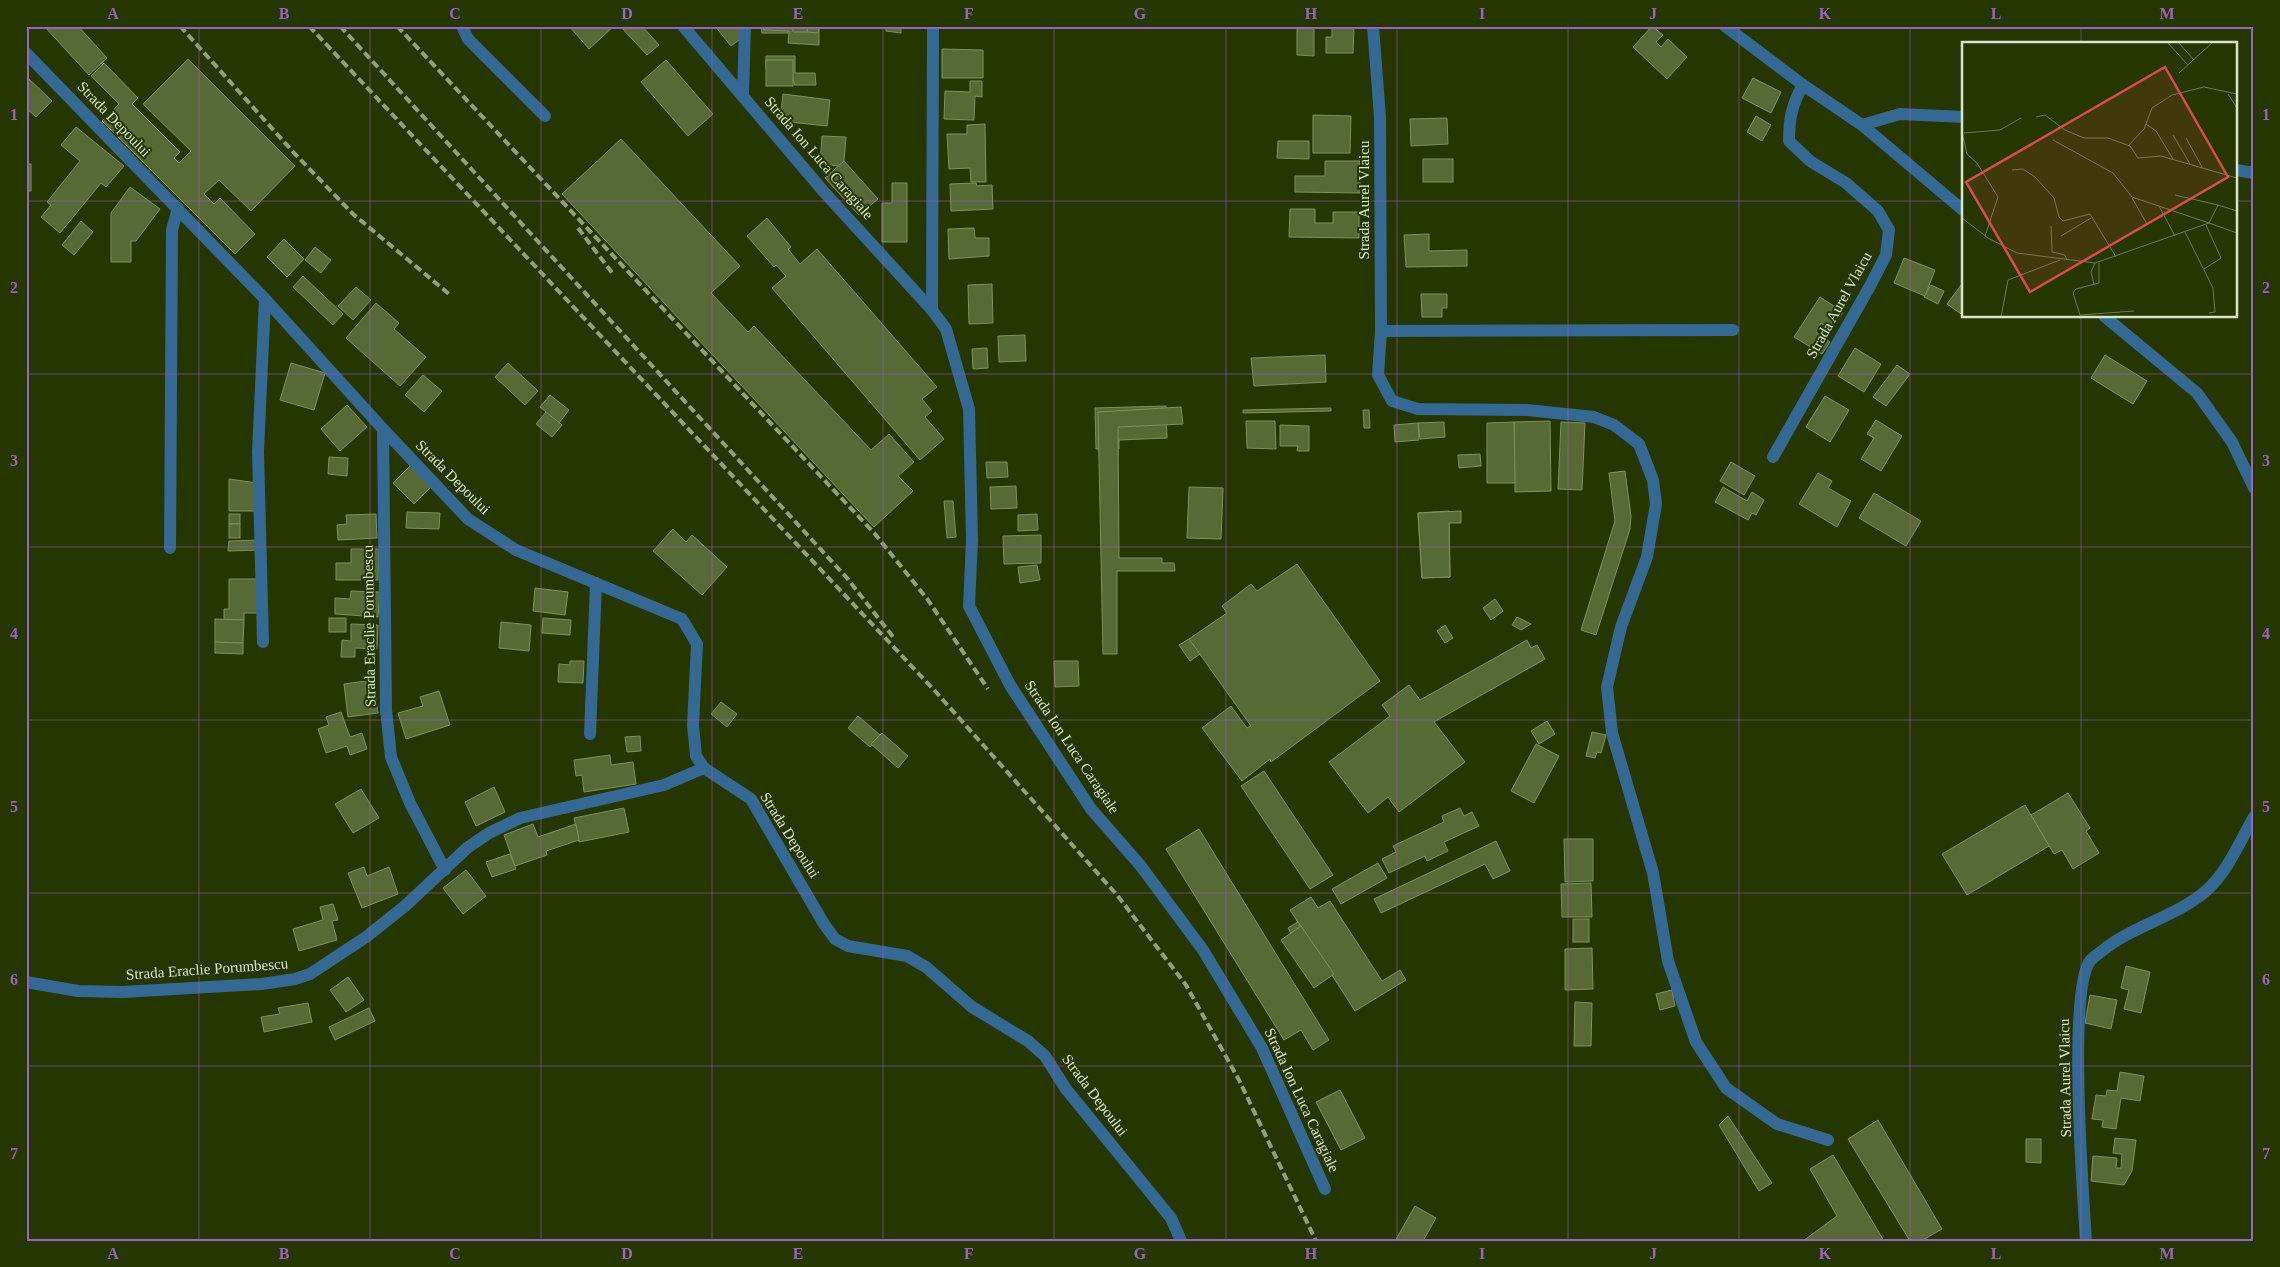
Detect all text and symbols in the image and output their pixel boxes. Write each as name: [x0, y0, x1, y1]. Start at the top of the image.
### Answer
text: A: [107, 5, 119, 22]
text: B: [279, 5, 290, 22]
text: C: [449, 5, 461, 22]
text: D: [621, 5, 633, 22]
text: E: [793, 5, 803, 22]
text: F: [964, 5, 974, 22]
text: G: [1134, 5, 1147, 22]
text: H: [1305, 5, 1318, 22]
text: I: [1479, 5, 1485, 22]
text: J: [1649, 5, 1657, 22]
text: K: [1819, 5, 1832, 22]
text: L: [1991, 5, 2001, 22]
text: M: [2159, 5, 2175, 22]
inset map: [1962, 42, 2238, 318]
street label: Strada Depoului: [74, 78, 154, 160]
street label: Strada Ion Luca Caragiale: [761, 94, 877, 223]
text: 1: [10, 106, 18, 123]
text: 1: [2262, 106, 2270, 123]
street label: Strada Aurel Vlaicu: [1356, 140, 1372, 259]
street label: Strada Aurel Vlaicu: [1803, 249, 1875, 361]
text: 2: [10, 279, 18, 296]
text: 2: [2262, 279, 2270, 296]
street label: Strada Depoului: [413, 437, 493, 517]
text: 3: [10, 452, 18, 469]
text: 3: [2262, 452, 2270, 469]
street label: Strada Eraclie Porumbescu: [360, 544, 378, 707]
text: 4: [10, 625, 18, 642]
text: 4: [2262, 625, 2270, 642]
street label: Strada Ion Luca Caragiale: [1021, 677, 1123, 817]
street label: Strada Depoului: [757, 789, 823, 881]
text: 5: [10, 798, 18, 815]
text: 5: [2262, 798, 2270, 815]
street label: Strada Eraclie Porumbescu: [125, 955, 289, 983]
text: 6: [10, 971, 18, 988]
text: 6: [2262, 971, 2270, 988]
street label: Strada Aurel Vlaicu: [2056, 1018, 2074, 1138]
street label: Strada Ion Luca Caragiale: [1262, 1025, 1343, 1175]
street label: Strada Depoului: [1059, 1051, 1131, 1139]
text: 7: [10, 1145, 18, 1162]
text: 7: [2262, 1145, 2270, 1162]
text: A: [107, 1245, 119, 1262]
text: B: [279, 1245, 290, 1262]
text: C: [449, 1245, 461, 1262]
text: D: [621, 1245, 633, 1262]
text: E: [793, 1245, 803, 1262]
text: F: [964, 1245, 974, 1262]
text: G: [1134, 1245, 1147, 1262]
text: H: [1305, 1245, 1318, 1262]
text: I: [1479, 1245, 1485, 1262]
text: J: [1649, 1245, 1657, 1262]
text: K: [1819, 1245, 1832, 1262]
text: L: [1991, 1245, 2001, 1262]
text: M: [2159, 1245, 2175, 1262]

